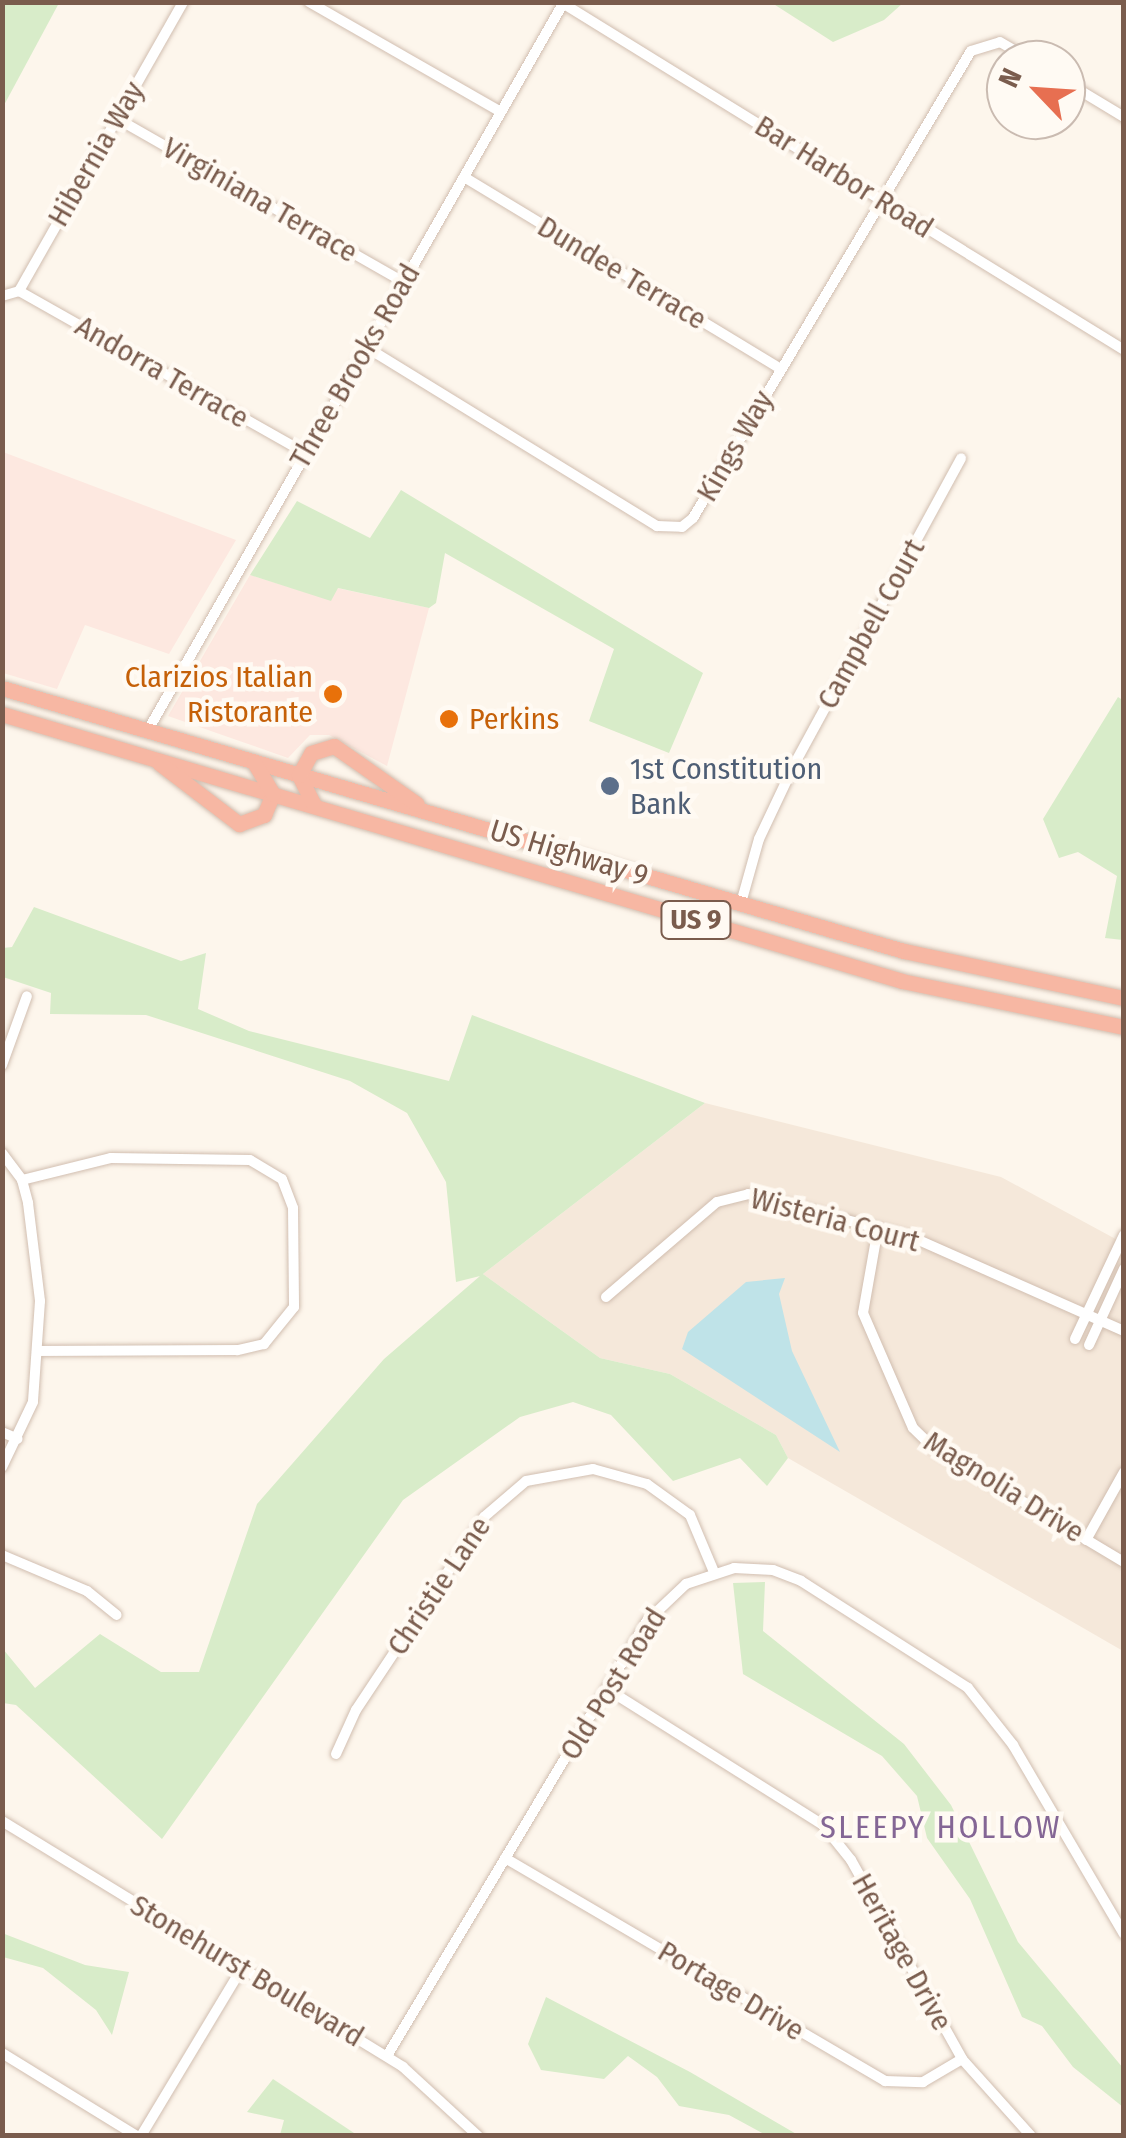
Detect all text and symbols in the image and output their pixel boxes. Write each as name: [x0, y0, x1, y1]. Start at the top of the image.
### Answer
north arrow: [986, 40, 1086, 140]
text: N: [992, 63, 1029, 93]
street label: Hibernia Way: [40, 75, 152, 233]
street label: Bar Harbor Road: [748, 108, 940, 246]
street label: Virginiana Terrace: [156, 130, 364, 270]
street label: Dundee Terrace: [531, 208, 713, 338]
street label: Three Brooks Road: [282, 258, 428, 474]
street label: Andorra Terrace: [69, 308, 255, 436]
street label: Kings Way: [689, 384, 781, 508]
street label: Campbell Court: [810, 533, 932, 715]
place label: Clarizios Italian Ristorante: [125, 659, 313, 730]
marker: Clarizios Italian Ristorante: [322, 683, 344, 705]
place label: Perkins: [469, 701, 559, 737]
marker: Perkins: [438, 708, 460, 730]
place label: 1st Constitution Bank: [630, 751, 822, 822]
marker: 1st Constitution Bank: [599, 775, 621, 797]
street label: US Highway 9: [486, 812, 652, 894]
road number: US 9: [658, 897, 734, 943]
street label: Wisteria Court: [747, 1180, 923, 1260]
street label: Magnolia Drive: [917, 1423, 1091, 1551]
street label: Christie Lane: [380, 1510, 498, 1662]
street label: Old Post Road: [552, 1601, 674, 1767]
district label: SLEEPY HOLLOW: [820, 1808, 1062, 1846]
street label: Heritage Drive: [844, 1867, 960, 2037]
street label: Stonehurst Boulevard: [124, 1887, 370, 2055]
street label: Portage Drive: [651, 1933, 811, 2049]

